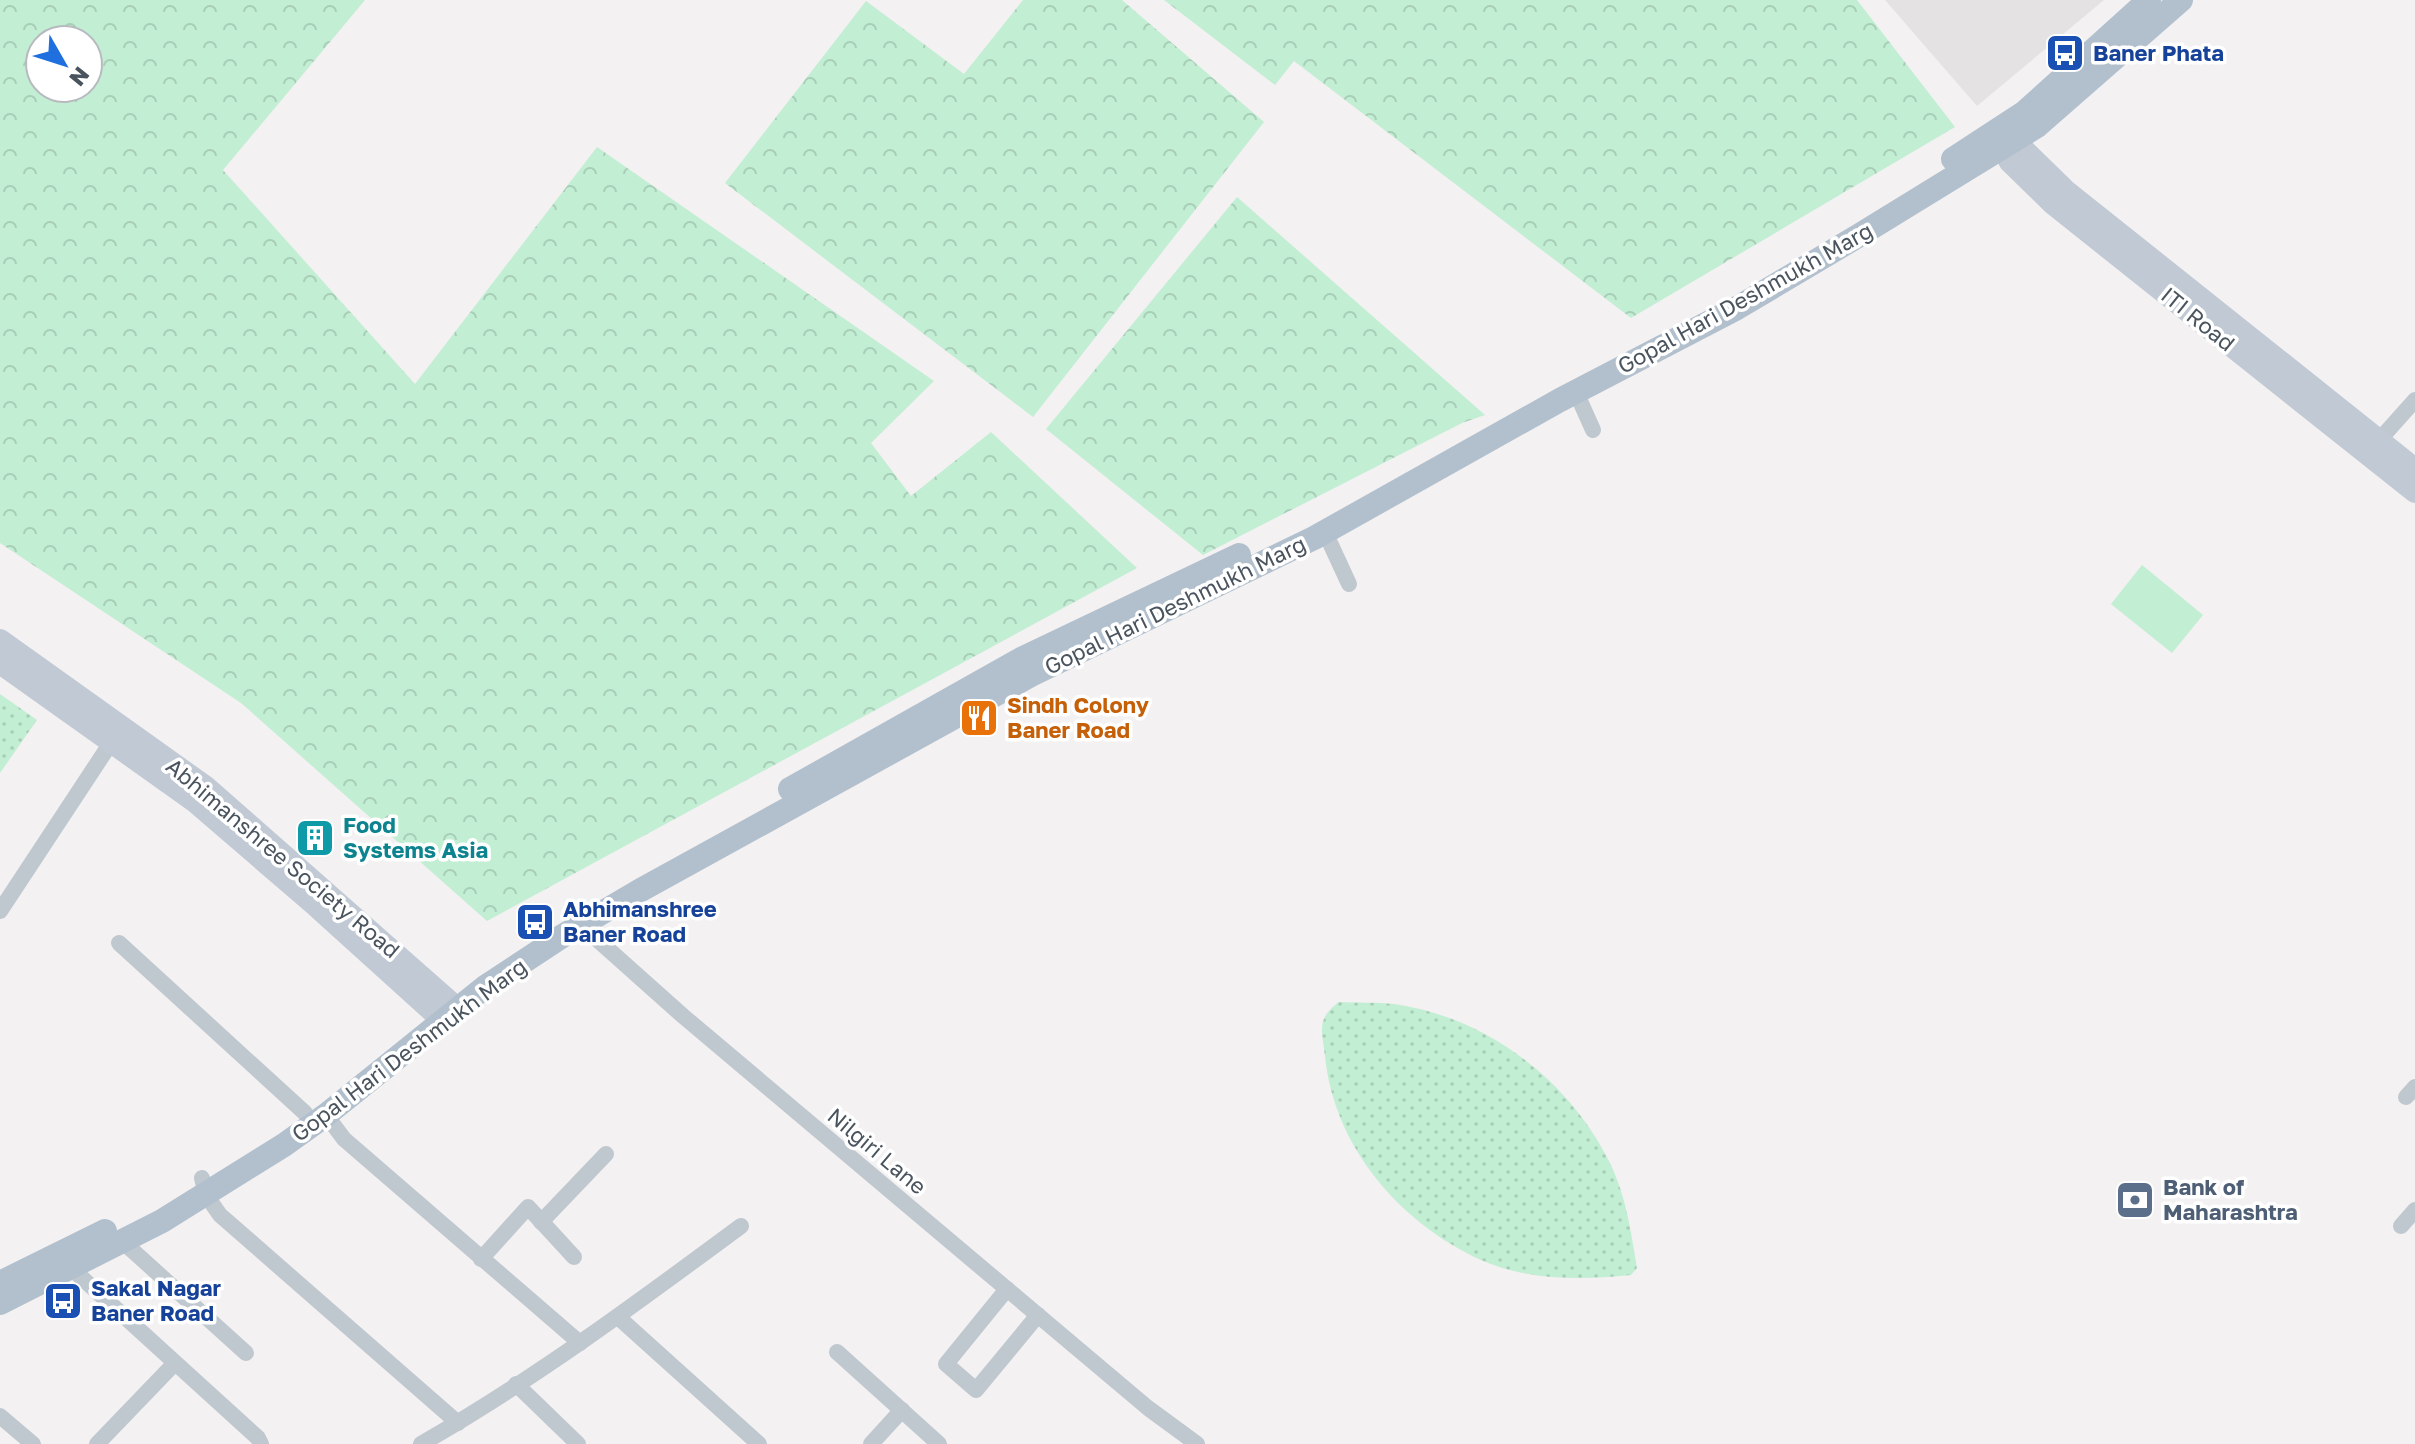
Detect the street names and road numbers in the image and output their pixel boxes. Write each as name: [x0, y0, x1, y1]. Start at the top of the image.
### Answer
street label: Gopal Hari Deshmukh Marg: [1613, 216, 1877, 379]
street label: ITI Road: [2156, 281, 2241, 356]
street label: Gopal Hari Deshmukh Marg: [1040, 529, 1310, 680]
street label: Abhimanshree Society Road: [161, 752, 406, 963]
street label: Gopal Hari Deshmukh Marg: [286, 952, 531, 1147]
street label: Nilgiri Lane: [823, 1102, 932, 1200]

